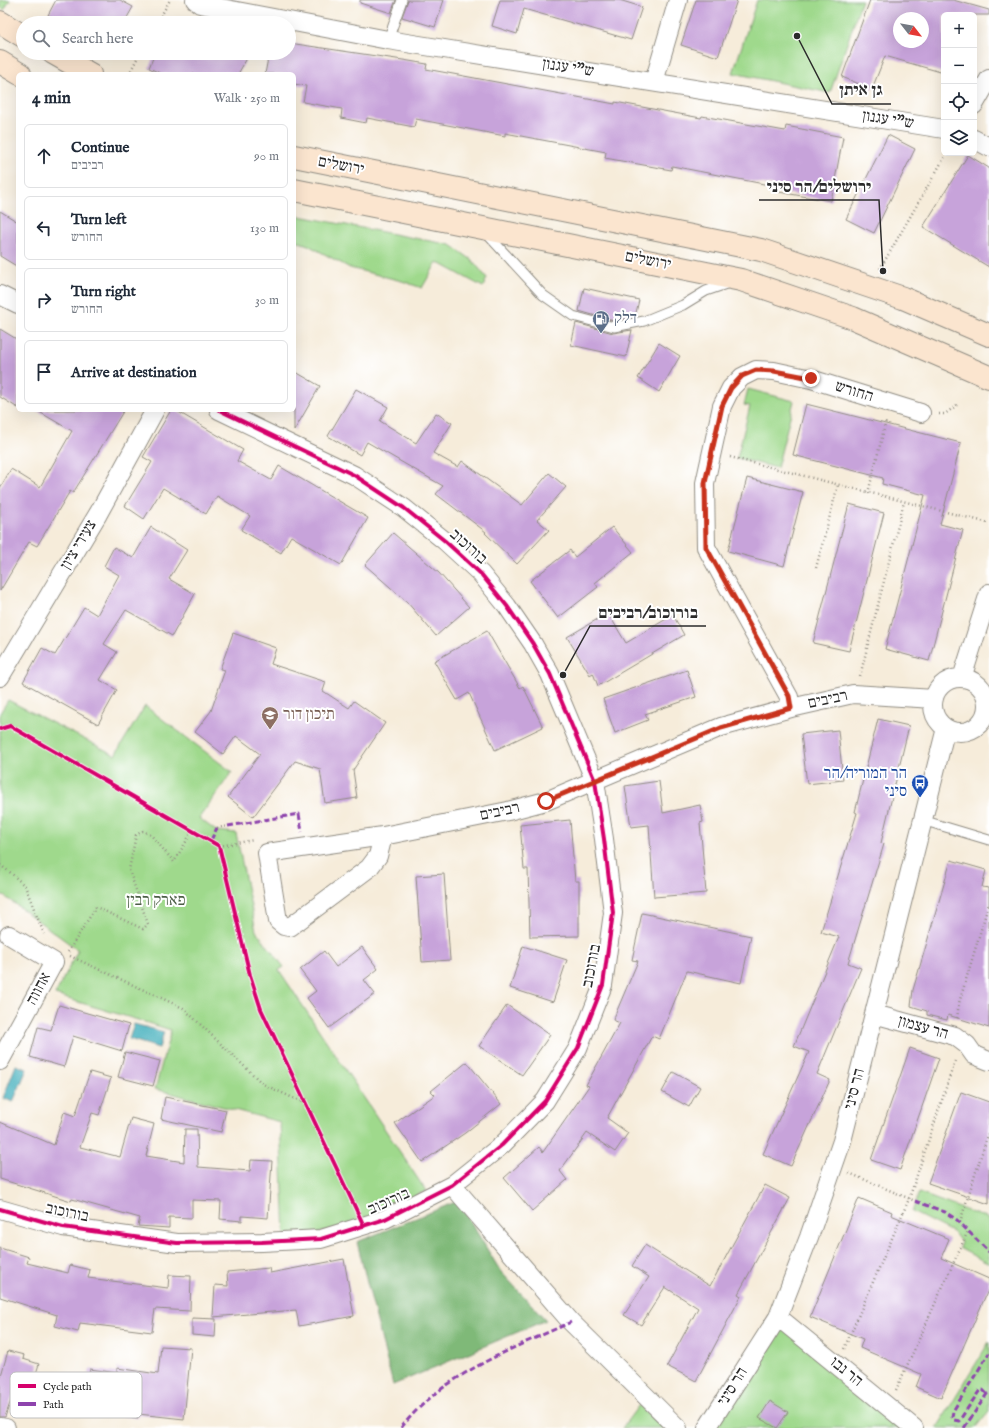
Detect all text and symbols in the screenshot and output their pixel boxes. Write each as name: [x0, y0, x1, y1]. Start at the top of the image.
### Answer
north arrow: [893, 12, 929, 48]
map controls: [941, 12, 977, 156]
button: +: [941, 12, 977, 48]
search box: [16, 16, 296, 60]
icon: search: [30, 27, 52, 49]
text: Search here: [62, 29, 133, 48]
button: −: [941, 48, 977, 84]
street label: ש"י עגנון: [541, 54, 595, 82]
callout: גן איתן: [832, 75, 891, 104]
text: גן איתן: [839, 80, 883, 101]
button: locate: [941, 84, 977, 120]
text: 4 min: [32, 88, 71, 109]
text: Walk · 250 m: [214, 90, 280, 107]
street label: ש"י עגנון: [861, 106, 915, 134]
button: layers: [941, 120, 977, 156]
text: Continue: [71, 138, 129, 157]
icon: ahead: [33, 145, 55, 167]
text: 90 m: [254, 148, 279, 165]
street label: ירושלים: [316, 152, 366, 180]
text: רביבים: [71, 157, 104, 174]
callout: ירושלים/הר סיני: [759, 171, 879, 200]
text: ירושלים/הר סיני: [767, 177, 871, 198]
text: Turn left: [71, 210, 127, 229]
icon: left: [33, 217, 55, 239]
text: 130 m: [250, 220, 279, 237]
text: החורש: [71, 229, 103, 246]
street label: ירושלים: [623, 247, 673, 275]
text: Turn right: [71, 282, 136, 301]
icon: right: [33, 289, 55, 311]
text: 30 m: [255, 292, 279, 309]
text: החורש: [71, 301, 103, 318]
fuel station icon: דלק: [591, 309, 611, 334]
place label: דלק: [614, 309, 637, 329]
icon: arrive: [33, 361, 55, 383]
text: Arrive at destination: [71, 363, 197, 382]
route end: [802, 369, 820, 387]
street label: החורש: [832, 377, 876, 407]
street label: צעירי ציון: [56, 516, 102, 574]
street label: בורוכוב: [445, 525, 491, 569]
callout: בורוכוב/רביבים: [590, 597, 706, 626]
text: בורוכוב/רביבים: [598, 603, 698, 624]
street label: רביבים: [806, 686, 850, 714]
school or university icon: תיכון דור: [260, 705, 280, 730]
place label: תיכון דור: [283, 705, 335, 725]
place label: הר המוריה/הר סיני: [824, 764, 907, 802]
bus stop icon: הר המוריה/הר סיני: [910, 773, 930, 798]
route start: [537, 792, 555, 810]
street label: רביבים: [478, 798, 522, 826]
park label: פארק רבין: [126, 891, 186, 911]
street label: בורוכוב: [578, 942, 606, 989]
street label: אחווה: [22, 969, 56, 1009]
street label: הר עצמון: [895, 1011, 951, 1045]
street label: הר סיני: [840, 1066, 870, 1112]
street label: בורוכוב: [365, 1184, 413, 1220]
street label: בורוכוב: [43, 1199, 91, 1227]
street label: הר נבו: [825, 1353, 867, 1391]
street label: הר סיני: [713, 1364, 753, 1410]
legend: [10, 1372, 142, 1418]
text: Cycle path: [43, 1380, 92, 1394]
text: Path: [43, 1398, 64, 1412]

